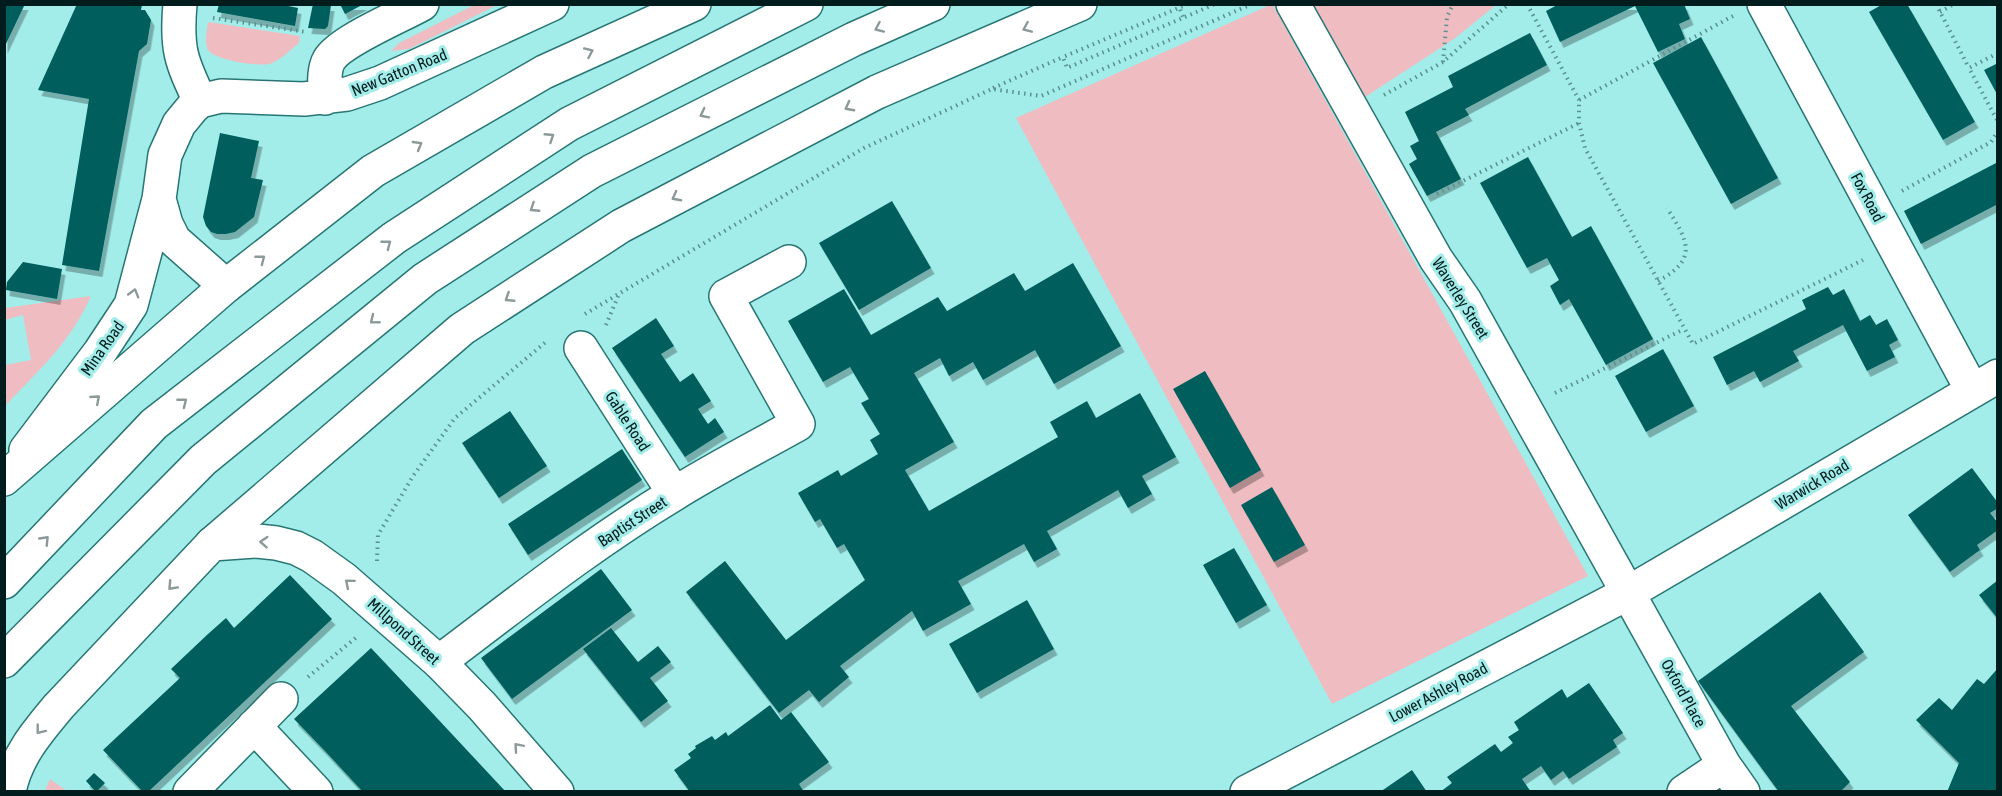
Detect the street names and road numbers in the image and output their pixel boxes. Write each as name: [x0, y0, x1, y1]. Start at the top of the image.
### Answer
street label: New Gatton Road: [349, 45, 449, 99]
street label: Fox Road: [1848, 170, 1888, 224]
street label: Waverley Street: [1428, 254, 1493, 343]
street label: Mina Road: [77, 317, 127, 379]
street label: Gable Road: [602, 388, 654, 454]
street label: Warwick Road: [1772, 455, 1852, 513]
street label: Baptist Street: [594, 492, 671, 551]
street label: Millpond Street: [364, 594, 444, 669]
street label: Oxford Place: [1658, 656, 1710, 730]
street label: Lower Ashley Road: [1386, 658, 1491, 726]

